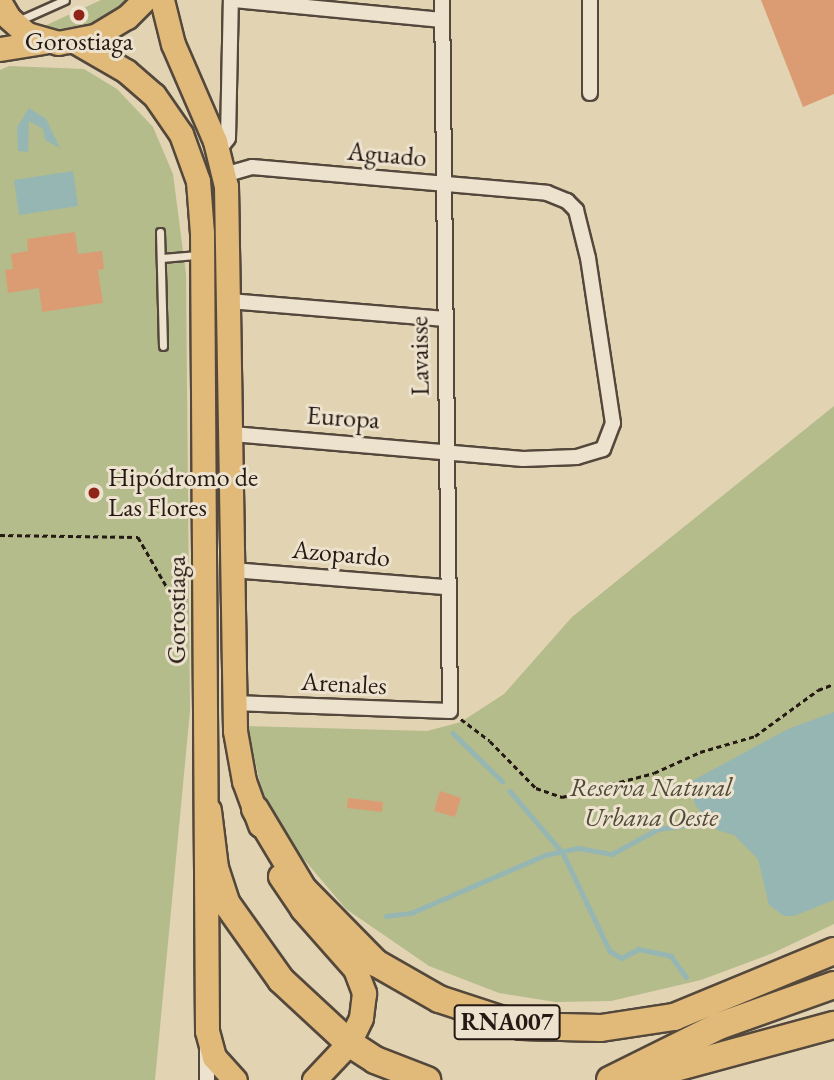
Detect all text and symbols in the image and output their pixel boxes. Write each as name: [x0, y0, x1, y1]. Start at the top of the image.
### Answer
marker: Gorostiaga: [71, 7, 87, 23]
place label: Gorostiaga: [25, 26, 133, 58]
street label: Aguado: [346, 136, 428, 174]
street label: Lavaisse: [404, 316, 436, 396]
street label: Europa: [305, 400, 381, 436]
place label: Hipódromo de Las Flores: [108, 462, 258, 524]
marker: Hipódromo de Las Flores: [86, 485, 102, 501]
street label: Azopardo: [291, 534, 391, 574]
street label: Gorostiaga: [161, 556, 193, 664]
street label: Arenales: [300, 666, 388, 702]
park label: Reserva Natural Urbana Oeste: [570, 772, 732, 834]
road number: RNA007: [453, 1002, 561, 1042]

